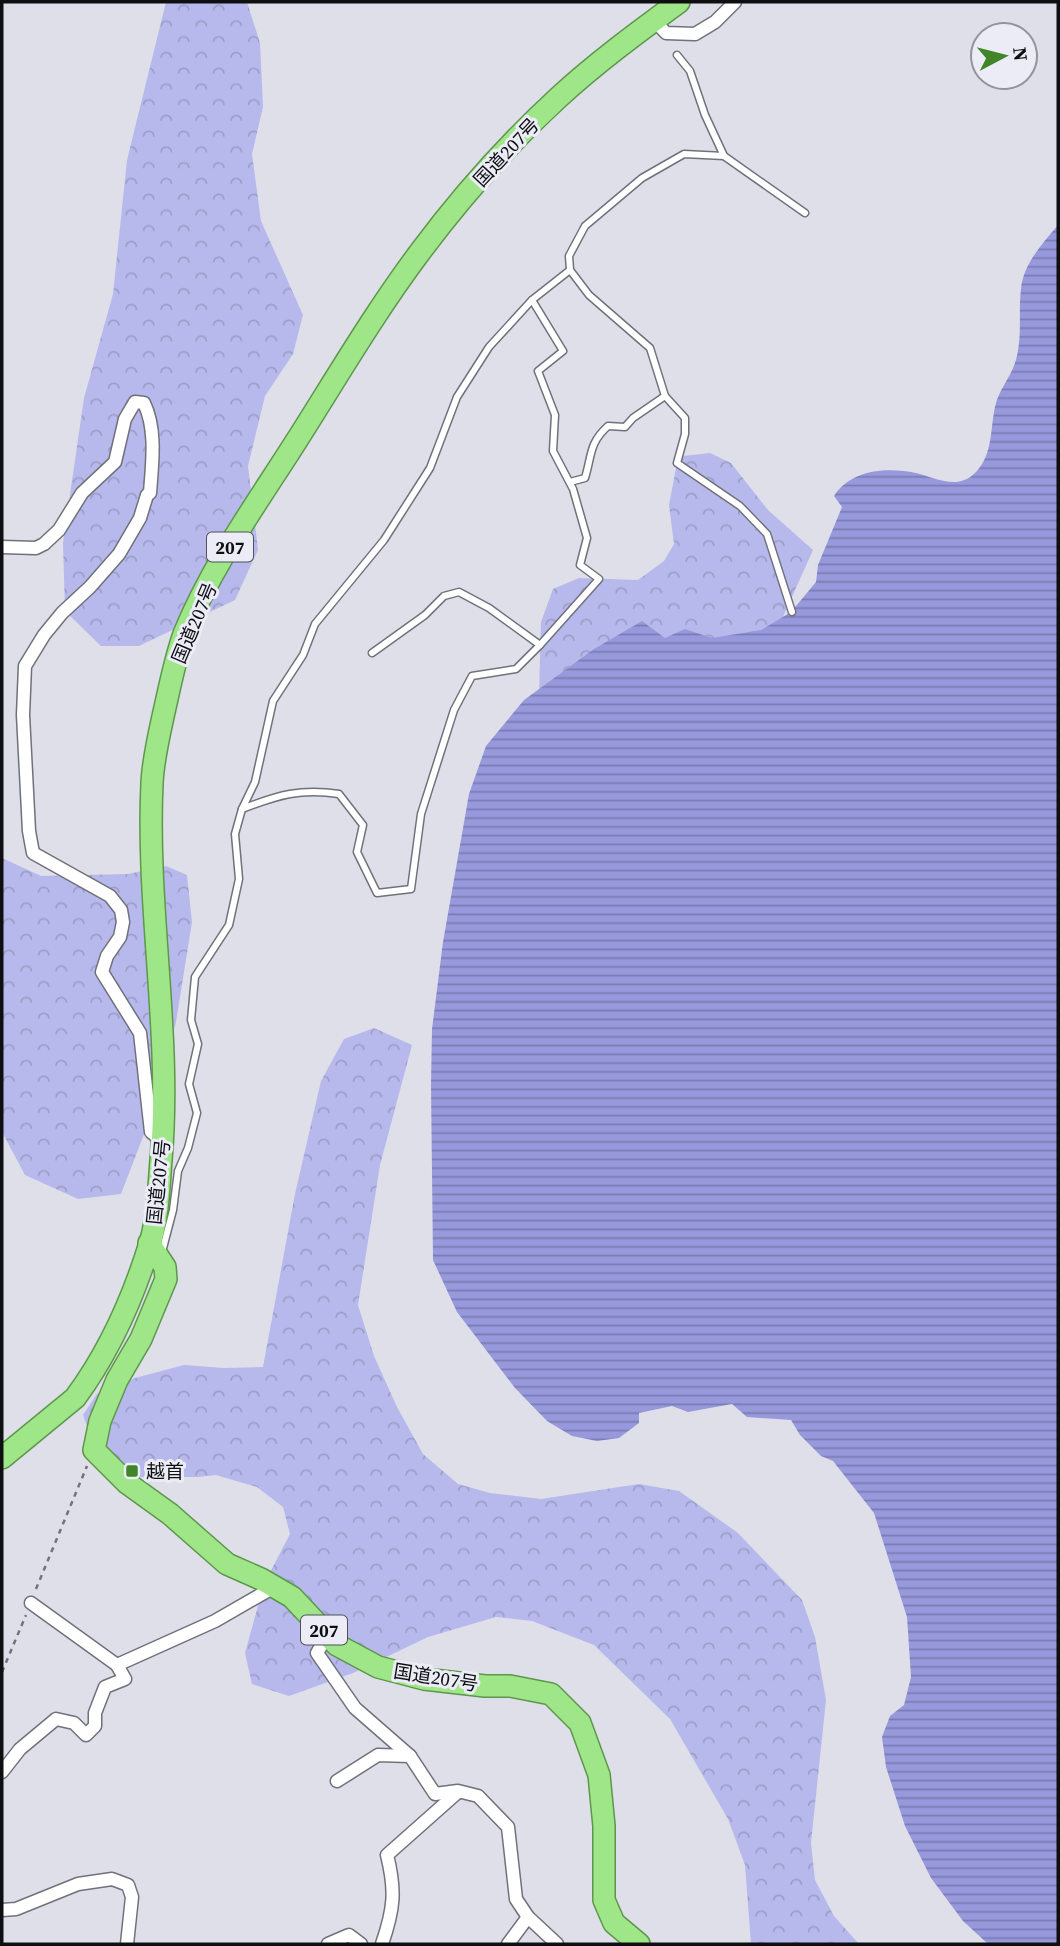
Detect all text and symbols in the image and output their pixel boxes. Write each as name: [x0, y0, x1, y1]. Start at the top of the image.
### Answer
north arrow: [969, 21, 1039, 91]
text: N: [1007, 45, 1035, 63]
street label: 国道207号: [467, 112, 545, 192]
road number: 207: [207, 532, 253, 562]
street label: 国道207号: [165, 579, 223, 667]
street label: 国道207号: [141, 1138, 175, 1226]
place label: 越首: [146, 1458, 184, 1484]
marker: 越首: [124, 1463, 140, 1479]
road number: 207: [301, 1616, 347, 1644]
street label: 国道207号: [392, 1657, 480, 1697]

